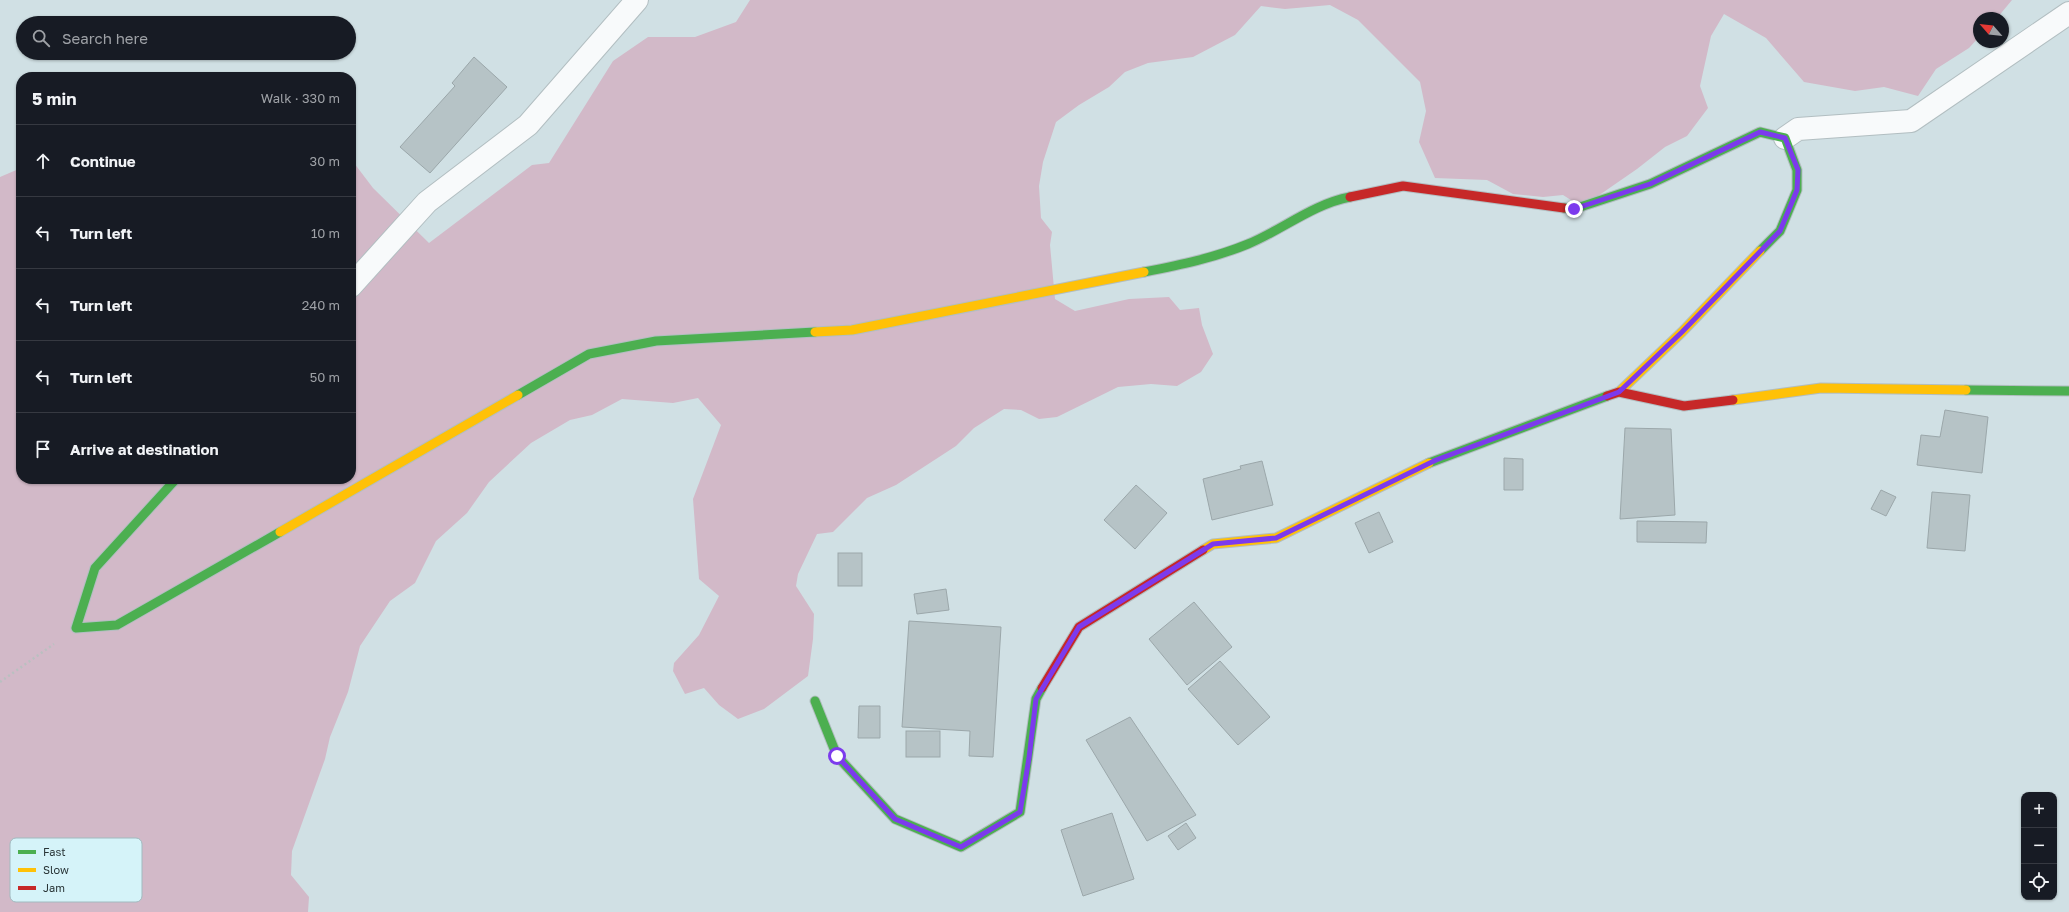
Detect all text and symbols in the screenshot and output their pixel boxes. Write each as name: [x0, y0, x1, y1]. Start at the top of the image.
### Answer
north arrow: [1973, 12, 2009, 48]
search box: [16, 16, 356, 60]
icon: search: [30, 27, 52, 49]
text: Search here: [62, 29, 148, 47]
text: 5 min: [32, 88, 76, 109]
text: Walk · 330 m: [261, 90, 340, 106]
icon: ahead: [32, 150, 54, 172]
text: Continue: [70, 152, 136, 170]
text: 30 m: [310, 153, 340, 169]
route end: [1565, 200, 1583, 218]
icon: left: [32, 222, 54, 244]
text: Turn left: [70, 224, 132, 242]
text: 10 m: [311, 225, 340, 241]
icon: left: [32, 294, 54, 316]
text: Turn left: [70, 296, 132, 314]
text: 240 m: [302, 297, 340, 313]
icon: left: [32, 366, 54, 388]
text: Turn left: [70, 368, 132, 386]
text: 50 m: [310, 369, 340, 385]
icon: arrive: [32, 438, 54, 460]
text: Arrive at destination: [70, 440, 219, 458]
route start: [828, 747, 846, 765]
map controls: [2021, 792, 2057, 900]
button: +: [2021, 792, 2057, 828]
button: −: [2021, 828, 2057, 864]
legend: [10, 838, 142, 902]
text: Fast: [43, 845, 66, 858]
text: Slow: [43, 863, 69, 876]
button: locate: [2021, 864, 2057, 900]
text: Jam: [43, 881, 65, 894]

